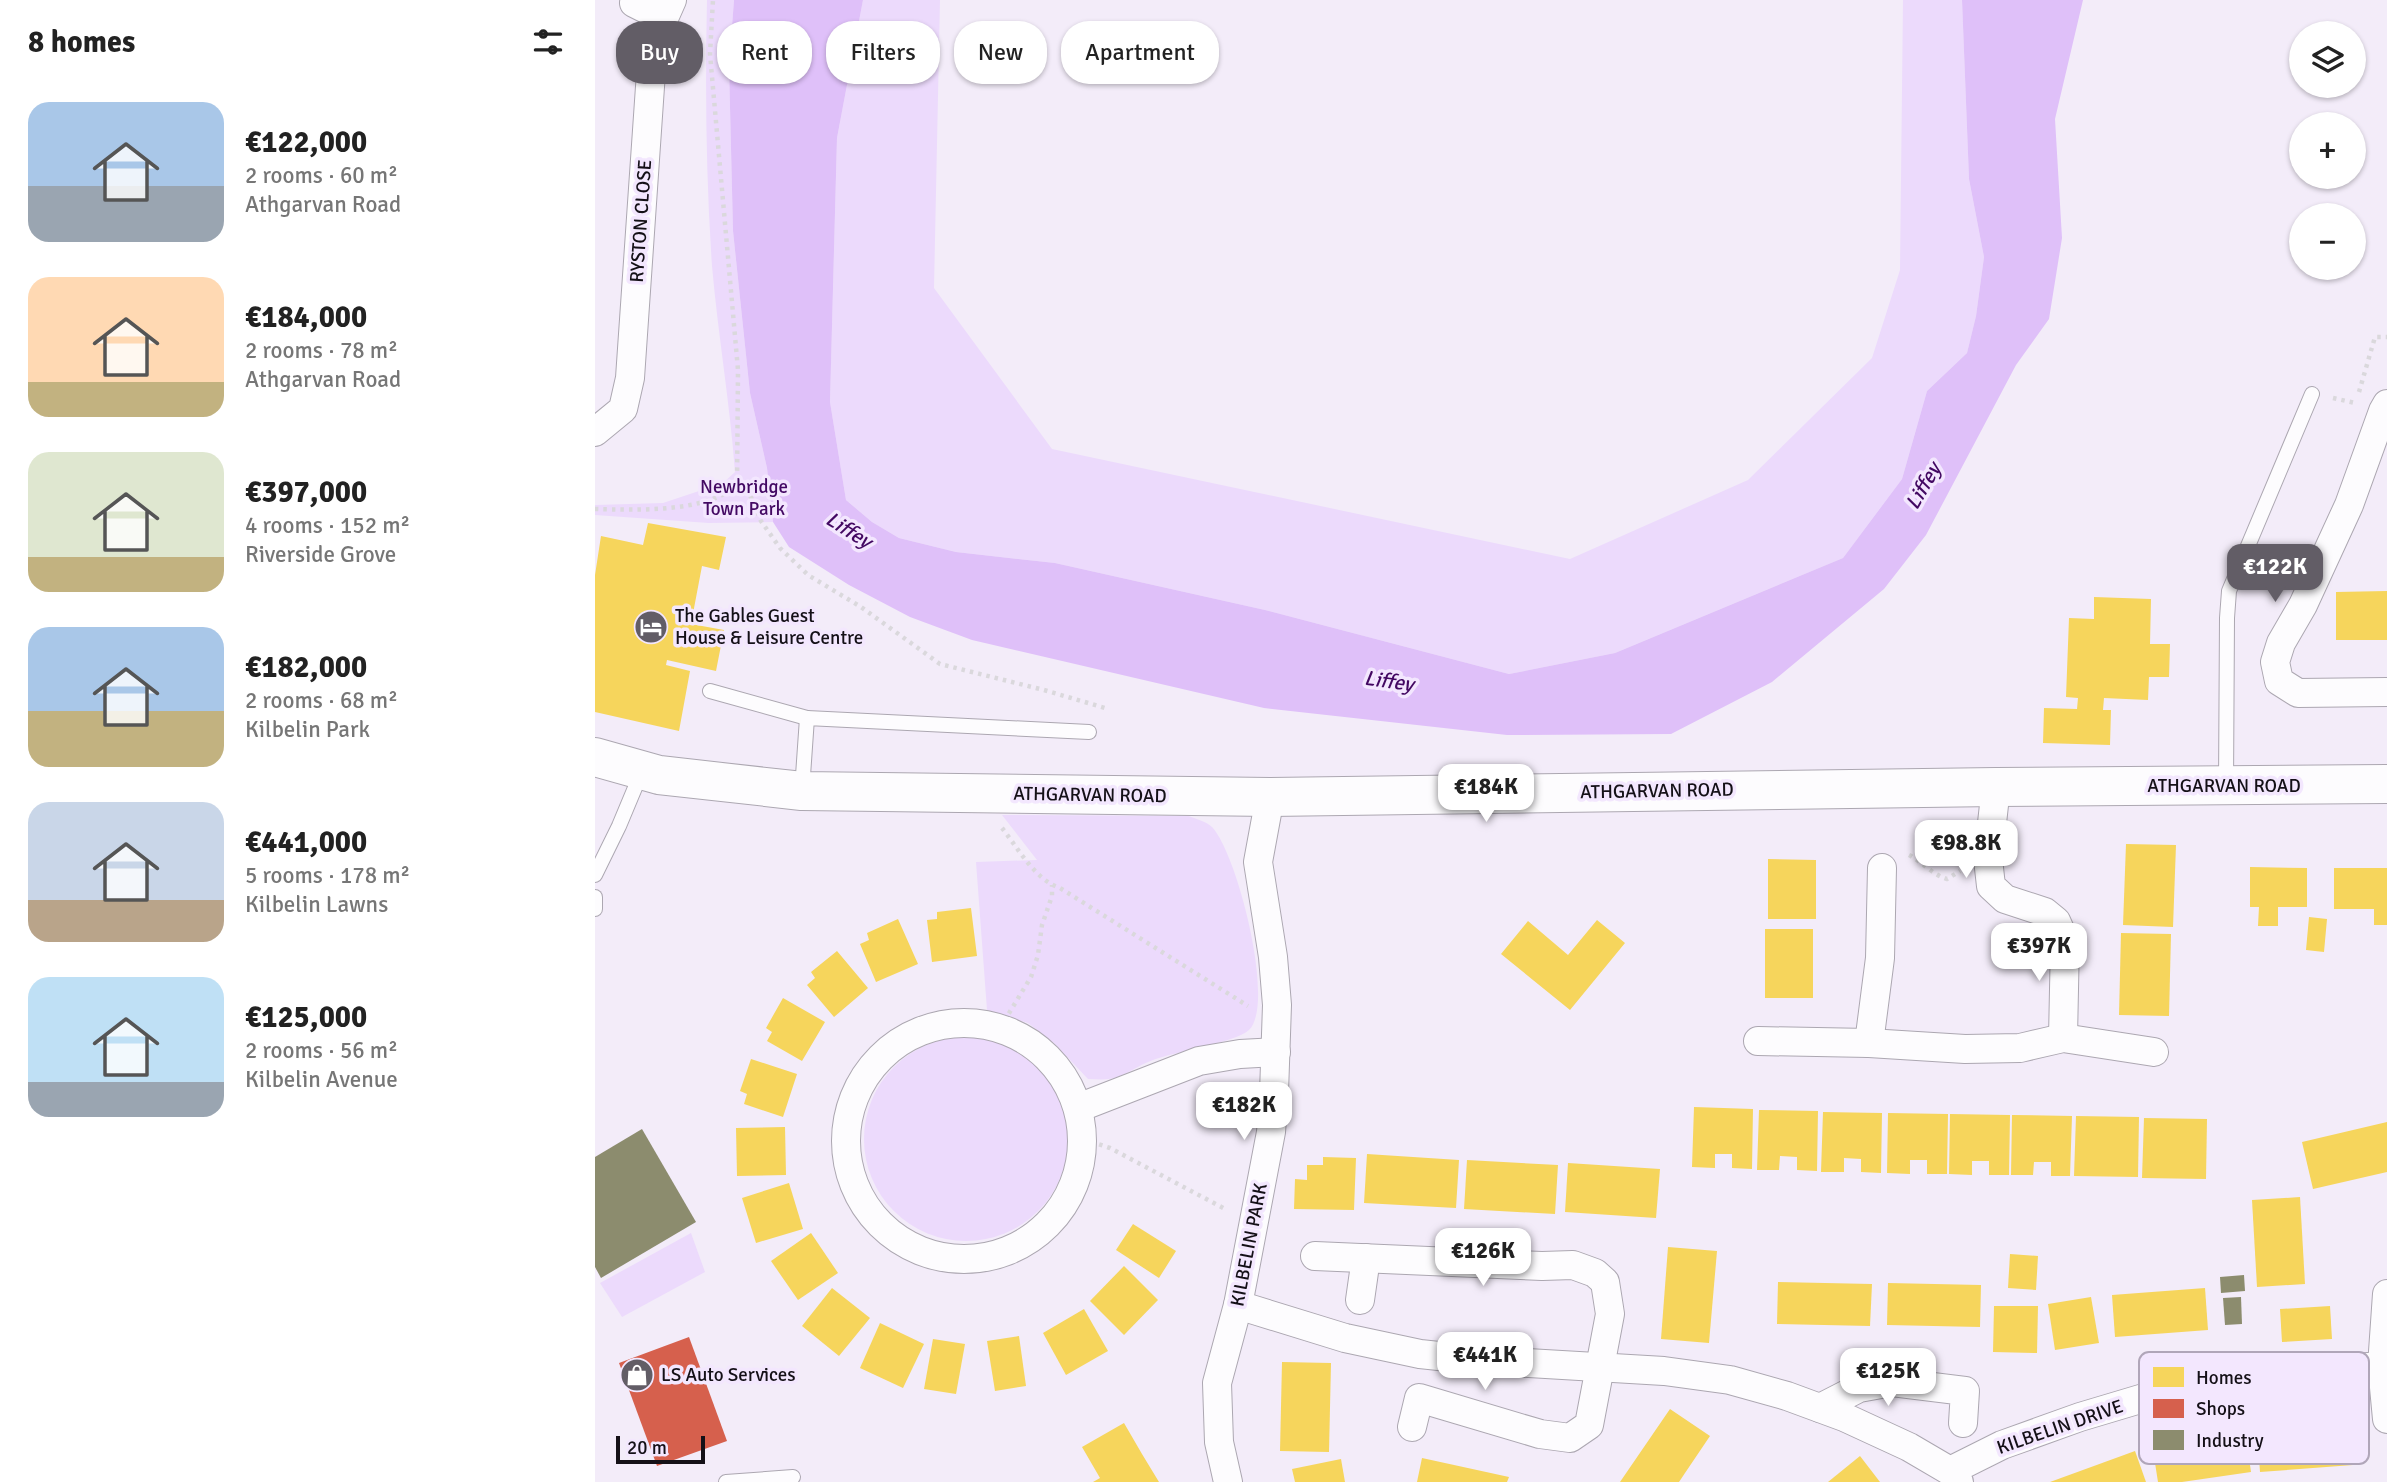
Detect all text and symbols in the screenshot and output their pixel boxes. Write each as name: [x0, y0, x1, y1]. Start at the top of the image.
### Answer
chip: Buy: [616, 21, 703, 84]
chip: Rent: [717, 21, 812, 84]
chip: Filters: [826, 21, 940, 84]
chip: New: [954, 21, 1047, 84]
chip: Apartment: [1061, 21, 1219, 84]
map controls: [2289, 21, 2366, 280]
button: layers: [2289, 21, 2366, 98]
icon: filters: [529, 23, 567, 61]
text: 8 homes: [28, 24, 135, 61]
button: +: [2289, 112, 2366, 189]
text: €122,000: [245, 124, 367, 161]
icon: home: [84, 130, 168, 214]
street label: RYSTON CLOSE: [625, 159, 657, 283]
text: 2 rooms · 60 m²: [245, 161, 398, 190]
text: Athgarvan Road: [245, 190, 401, 219]
button: −: [2289, 203, 2366, 280]
text: €184,000: [245, 299, 367, 336]
icon: home: [84, 305, 168, 389]
text: 2 rooms · 78 m²: [245, 336, 398, 365]
text: Athgarvan Road: [245, 365, 401, 394]
water label: Liffey: [1899, 455, 1948, 514]
text: €397,000: [245, 474, 367, 511]
park label: Newbridge Town Park: [700, 475, 788, 521]
icon: home: [84, 480, 168, 564]
water label: Liffey: [821, 506, 880, 556]
text: 4 rooms · 152 m²: [245, 511, 410, 540]
text: Riverside Grove: [245, 540, 396, 569]
pin: €122K: [2226, 544, 2324, 604]
text: €122K: [2243, 552, 2307, 581]
place label: The Gables Guest House & Leisure Centre: [675, 604, 863, 650]
hotel icon: The Gables Guest House & Leisure Centre: [632, 608, 670, 646]
text: €182,000: [245, 649, 367, 686]
icon: home: [84, 655, 168, 739]
water label: Liffey: [1363, 665, 1418, 698]
text: 2 rooms · 68 m²: [245, 686, 398, 715]
text: Kilbelin Park: [245, 715, 370, 744]
pin: €184K: [1437, 764, 1535, 824]
text: €184K: [1454, 772, 1518, 801]
street label: ATHGARVAN ROAD: [2147, 774, 2301, 798]
street label: ATHGARVAN ROAD: [1580, 778, 1734, 804]
street label: ATHGARVAN ROAD: [1013, 782, 1167, 808]
pin: €98.8K: [1909, 820, 2023, 880]
text: €441,000: [245, 824, 367, 861]
text: €98.8K: [1931, 828, 2001, 857]
icon: home: [84, 830, 168, 914]
text: 5 rooms · 178 m²: [245, 861, 410, 890]
text: Kilbelin Lawns: [245, 890, 388, 919]
pin: €397K: [1990, 923, 2088, 983]
text: €397K: [2007, 931, 2071, 960]
text: €125,000: [245, 999, 367, 1036]
icon: home: [84, 1005, 168, 1089]
text: 2 rooms · 56 m²: [245, 1036, 398, 1065]
text: Kilbelin Avenue: [245, 1065, 398, 1094]
pin: €182K: [1195, 1082, 1293, 1142]
text: €182K: [1212, 1090, 1276, 1119]
street label: KILBELIN PARK: [1225, 1181, 1273, 1309]
pin: €126K: [1434, 1228, 1532, 1288]
text: €126K: [1451, 1236, 1515, 1265]
pin: €441K: [1436, 1332, 1534, 1392]
text: €441K: [1453, 1340, 1517, 1369]
pin: €125K: [1839, 1348, 1937, 1408]
legend: [2139, 1352, 2369, 1464]
shop icon: LS Auto Services: [618, 1356, 656, 1394]
text: €125K: [1856, 1356, 1920, 1385]
place label: LS Auto Services: [661, 1363, 796, 1387]
text: Homes: [2196, 1366, 2252, 1390]
street label: KILBELIN DRIVE: [1994, 1394, 2126, 1460]
text: Shops: [2196, 1397, 2245, 1421]
text: Industry: [2196, 1429, 2264, 1453]
scale bar: [616, 1433, 705, 1465]
text: 20 m: [627, 1436, 667, 1460]

